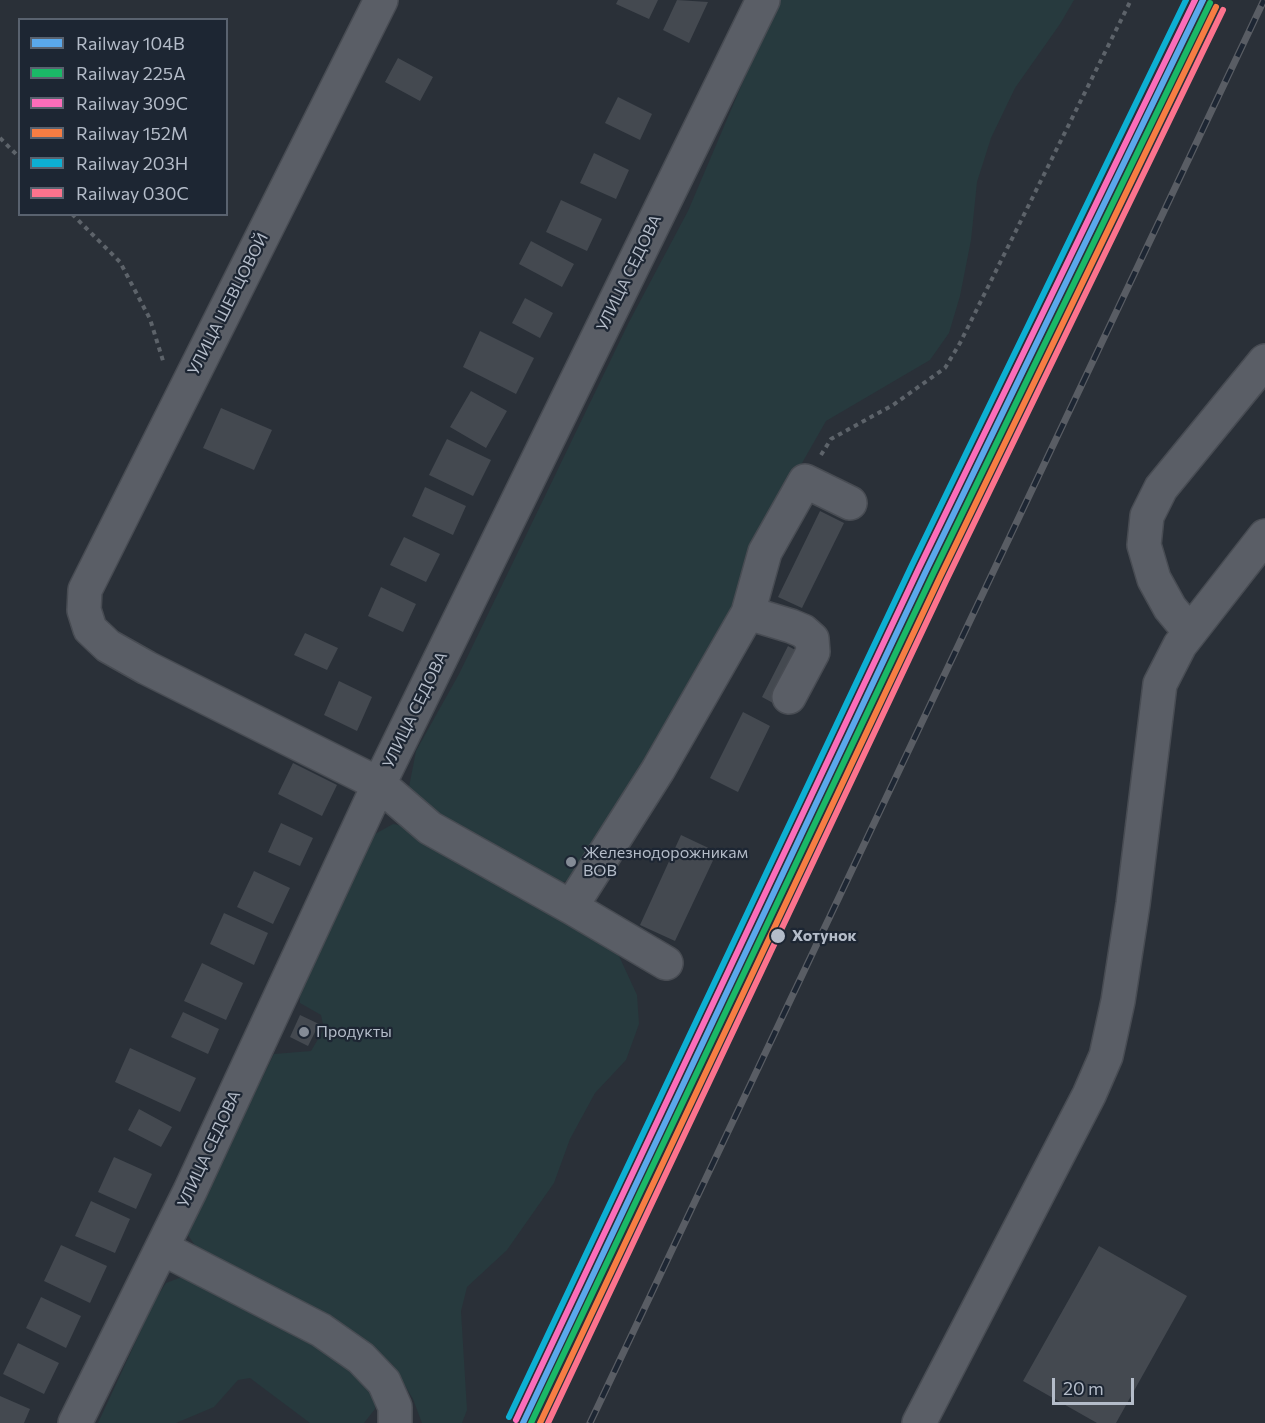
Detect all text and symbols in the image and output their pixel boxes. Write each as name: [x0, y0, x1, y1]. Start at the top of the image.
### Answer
legend: [18, 18, 228, 216]
text: Railway 104В: [76, 32, 185, 54]
text: Railway 225А: [76, 62, 186, 84]
text: Railway 309С: [76, 92, 188, 114]
text: Railway 152М: [76, 122, 188, 144]
text: Railway 203Н: [76, 152, 188, 174]
text: Railway 030C: [76, 182, 189, 204]
street label: УЛИЦА СЕДОВА: [593, 212, 665, 334]
street label: УЛИЦА ШЕВЦОВОЙ: [184, 230, 272, 378]
street label: УЛИЦА СЕДОВА: [379, 649, 451, 771]
place label: Железнодорожникам ВОВ: [583, 843, 748, 881]
marker: Железнодорожникам ВОВ: [564, 855, 578, 869]
place label: Хотунок: [792, 926, 857, 946]
marker: Хотунок: [769, 927, 787, 945]
place label: Продукты: [316, 1022, 392, 1042]
marker: Продукты: [297, 1025, 311, 1039]
street label: УЛИЦА СЕДОВА: [173, 1087, 245, 1211]
scale bar: [1055, 1366, 1138, 1404]
text: 20 m: [1063, 1377, 1104, 1399]

